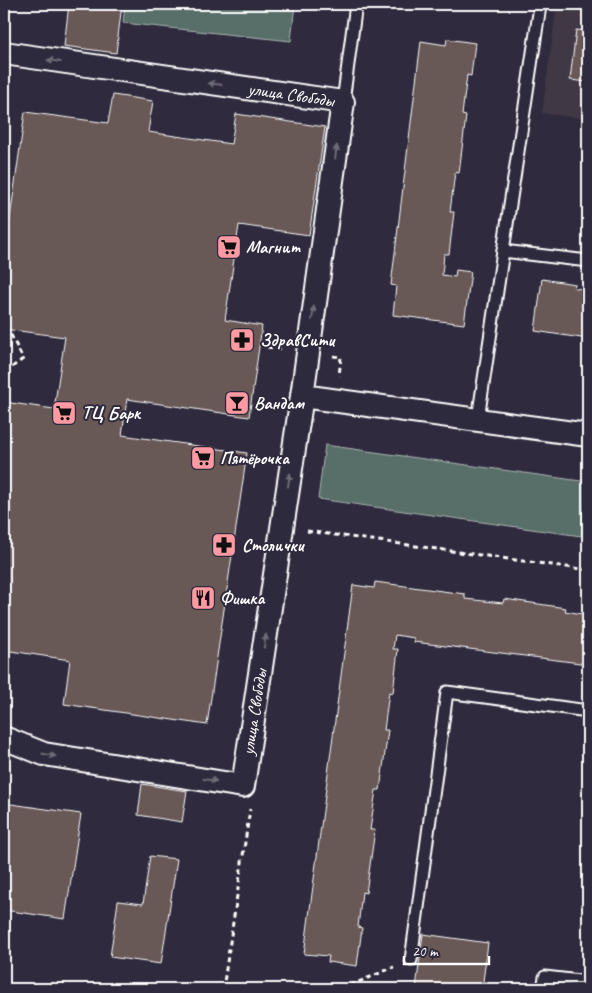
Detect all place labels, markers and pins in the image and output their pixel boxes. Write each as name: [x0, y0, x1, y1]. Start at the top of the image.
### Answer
supermarket icon: Магнит: [216, 234, 242, 260]
place label: Магнит: [246, 236, 301, 258]
pharmacy icon: ЗдравСити: [229, 327, 255, 353]
place label: ЗдравСити: [260, 329, 336, 351]
bar icon: Вандам: [224, 390, 250, 416]
place label: Вандам: [254, 392, 306, 414]
supermarket icon: ТЦ Барк: [51, 400, 77, 426]
place label: ТЦ Барк: [82, 402, 142, 424]
supermarket icon: Пятёрочка: [190, 445, 216, 471]
place label: Пятёрочка: [220, 447, 290, 469]
pharmacy icon: Столички: [211, 532, 237, 558]
place label: Столички: [242, 534, 305, 556]
restaurant icon: Фишка: [190, 585, 216, 611]
place label: Фишка: [220, 587, 265, 609]

